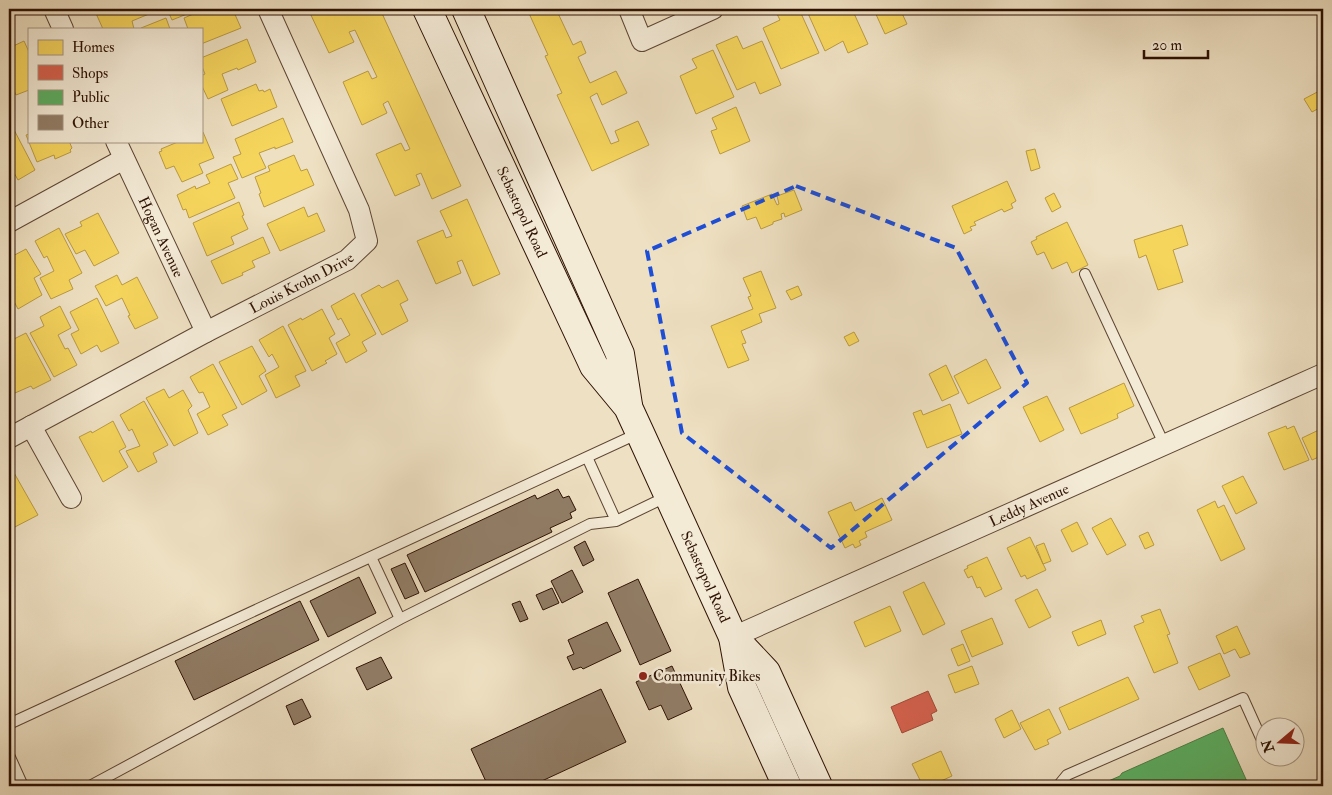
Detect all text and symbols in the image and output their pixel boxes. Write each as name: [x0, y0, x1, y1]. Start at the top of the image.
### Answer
legend: [28, 28, 202, 142]
scale bar: [1144, 28, 1208, 60]
text: 20 m: [1152, 36, 1182, 55]
text: Homes: [72, 38, 114, 57]
text: Shops: [72, 64, 108, 84]
text: Public: [72, 88, 110, 107]
text: Other: [72, 114, 109, 133]
street label: Sebastopol Road: [492, 163, 551, 261]
street label: Hogan Avenue: [134, 194, 188, 281]
street label: Louis Krohn Drive: [246, 249, 358, 318]
street label: Leddy Avenue: [986, 480, 1072, 532]
street label: Sebastopol Road: [676, 528, 734, 626]
place label: Community Bikes: [653, 667, 760, 686]
marker: Community Bikes: [637, 670, 649, 682]
north arrow: [1254, 718, 1304, 768]
text: N: [1258, 737, 1279, 756]

